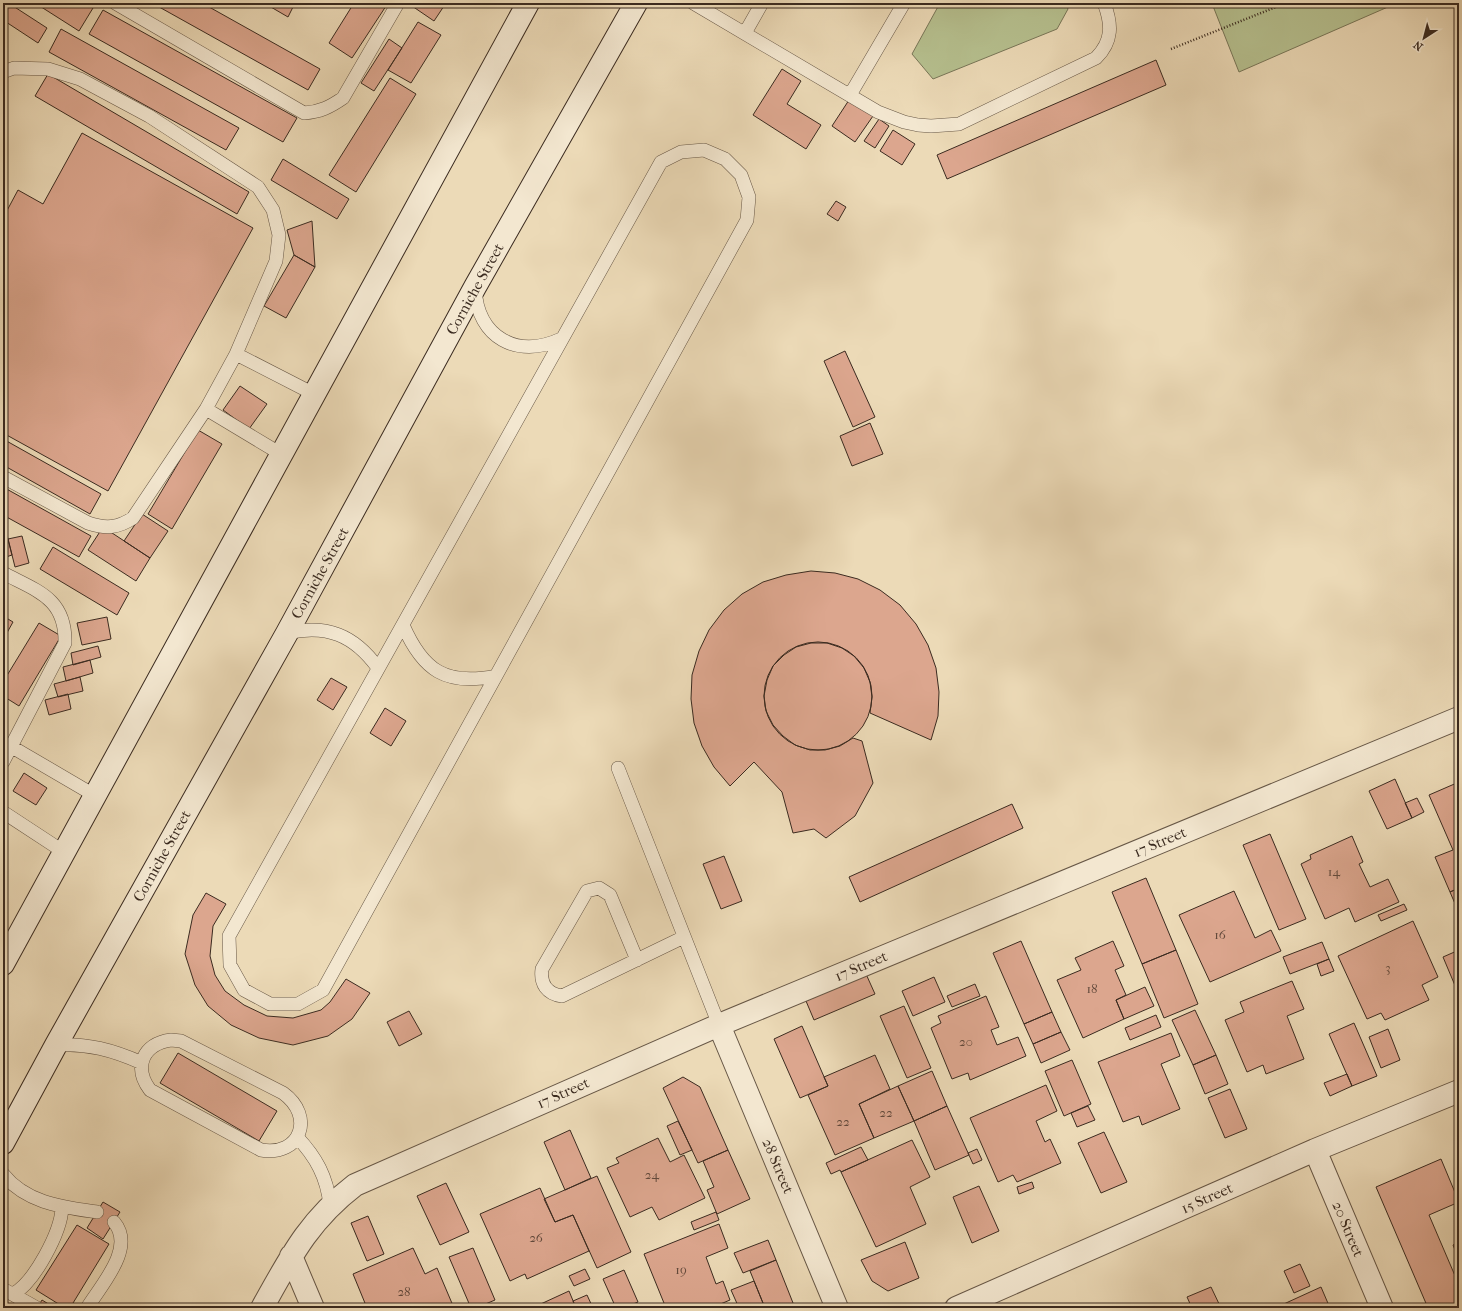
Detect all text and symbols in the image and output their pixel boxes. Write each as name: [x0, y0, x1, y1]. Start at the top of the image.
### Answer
north arrow: [1404, 18, 1444, 58]
text: N: [1411, 38, 1426, 53]
street label: Corniche Street: [442, 239, 508, 338]
street label: Corniche Street: [287, 523, 353, 622]
street label: Corniche Street: [129, 806, 195, 905]
street label: 17 Street: [1131, 823, 1190, 861]
house number: 14: [1328, 864, 1340, 879]
house number: 16: [1214, 927, 1227, 942]
street label: 17 Street: [832, 947, 891, 985]
house number: 3: [1385, 960, 1391, 975]
house number: 18: [1086, 981, 1098, 996]
house number: 20: [959, 1034, 973, 1049]
street label: 17 Street: [534, 1073, 593, 1112]
house number: 22: [879, 1105, 893, 1120]
house number: 22: [836, 1114, 850, 1129]
street label: 28 Street: [758, 1136, 798, 1197]
house number: 24: [645, 1167, 660, 1182]
street label: 15 Street: [1178, 1178, 1236, 1217]
street label: 20 Street: [1328, 1198, 1368, 1260]
house number: 26: [529, 1230, 544, 1245]
house number: 19: [675, 1262, 687, 1277]
house number: 28: [397, 1284, 411, 1299]

